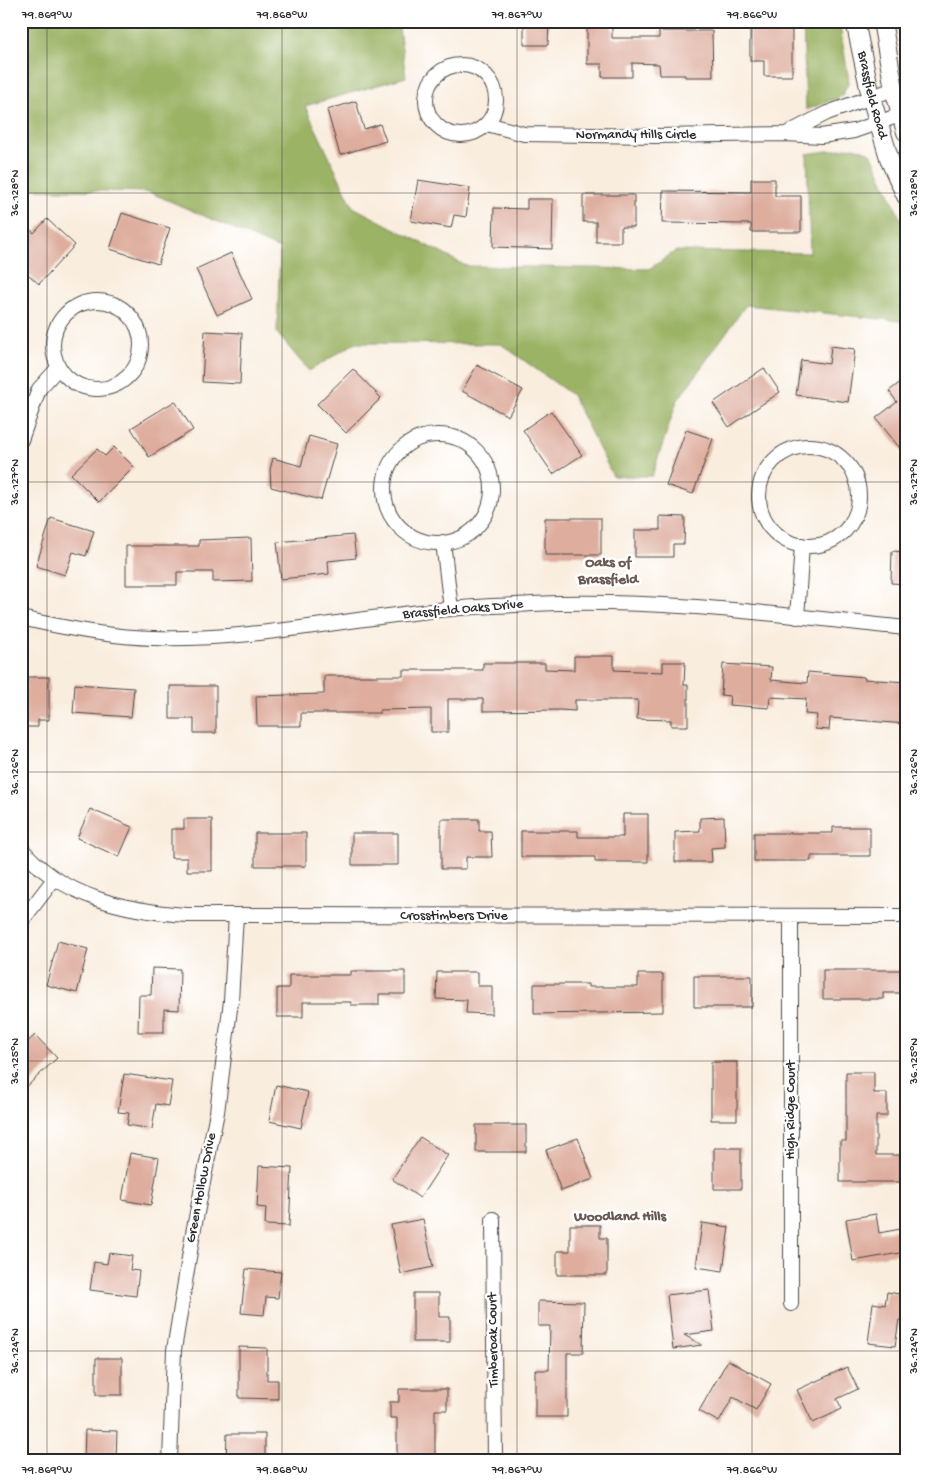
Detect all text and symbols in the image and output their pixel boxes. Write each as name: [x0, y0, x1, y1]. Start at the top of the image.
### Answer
text: 79.869°W: [21, 9, 72, 23]
text: 79.868°W: [256, 9, 307, 23]
text: 79.867°W: [491, 9, 542, 23]
text: 79.866°W: [726, 9, 777, 23]
street label: Brassfield Road: [853, 49, 892, 143]
street label: Normandy Hills Circle: [576, 127, 697, 144]
text: 36.128°N: [9, 170, 23, 217]
text: 36.128°N: [908, 170, 922, 217]
text: 36.127°N: [9, 459, 23, 506]
text: 36.127°N: [908, 459, 922, 506]
district label: Oaks of Brassfield: [577, 554, 640, 589]
street label: Brassfield Oaks Drive: [401, 596, 525, 624]
text: 36.126°N: [9, 749, 23, 796]
text: 36.126°N: [908, 749, 922, 796]
street label: Crosstimbers Drive: [400, 908, 508, 925]
text: 36.125°N: [9, 1038, 23, 1085]
text: 36.125°N: [908, 1038, 922, 1085]
street label: High Ridge Court: [783, 1059, 800, 1160]
street label: Green Hollow Drive: [183, 1131, 221, 1244]
district label: Woodland Hills: [573, 1208, 668, 1226]
street label: Timberoak Court: [485, 1291, 503, 1388]
text: 36.124°N: [9, 1328, 23, 1375]
text: 36.124°N: [908, 1328, 922, 1375]
text: 79.869°W: [21, 1464, 72, 1478]
text: 79.868°W: [256, 1464, 307, 1478]
text: 79.867°W: [491, 1464, 542, 1478]
text: 79.866°W: [726, 1464, 777, 1478]

